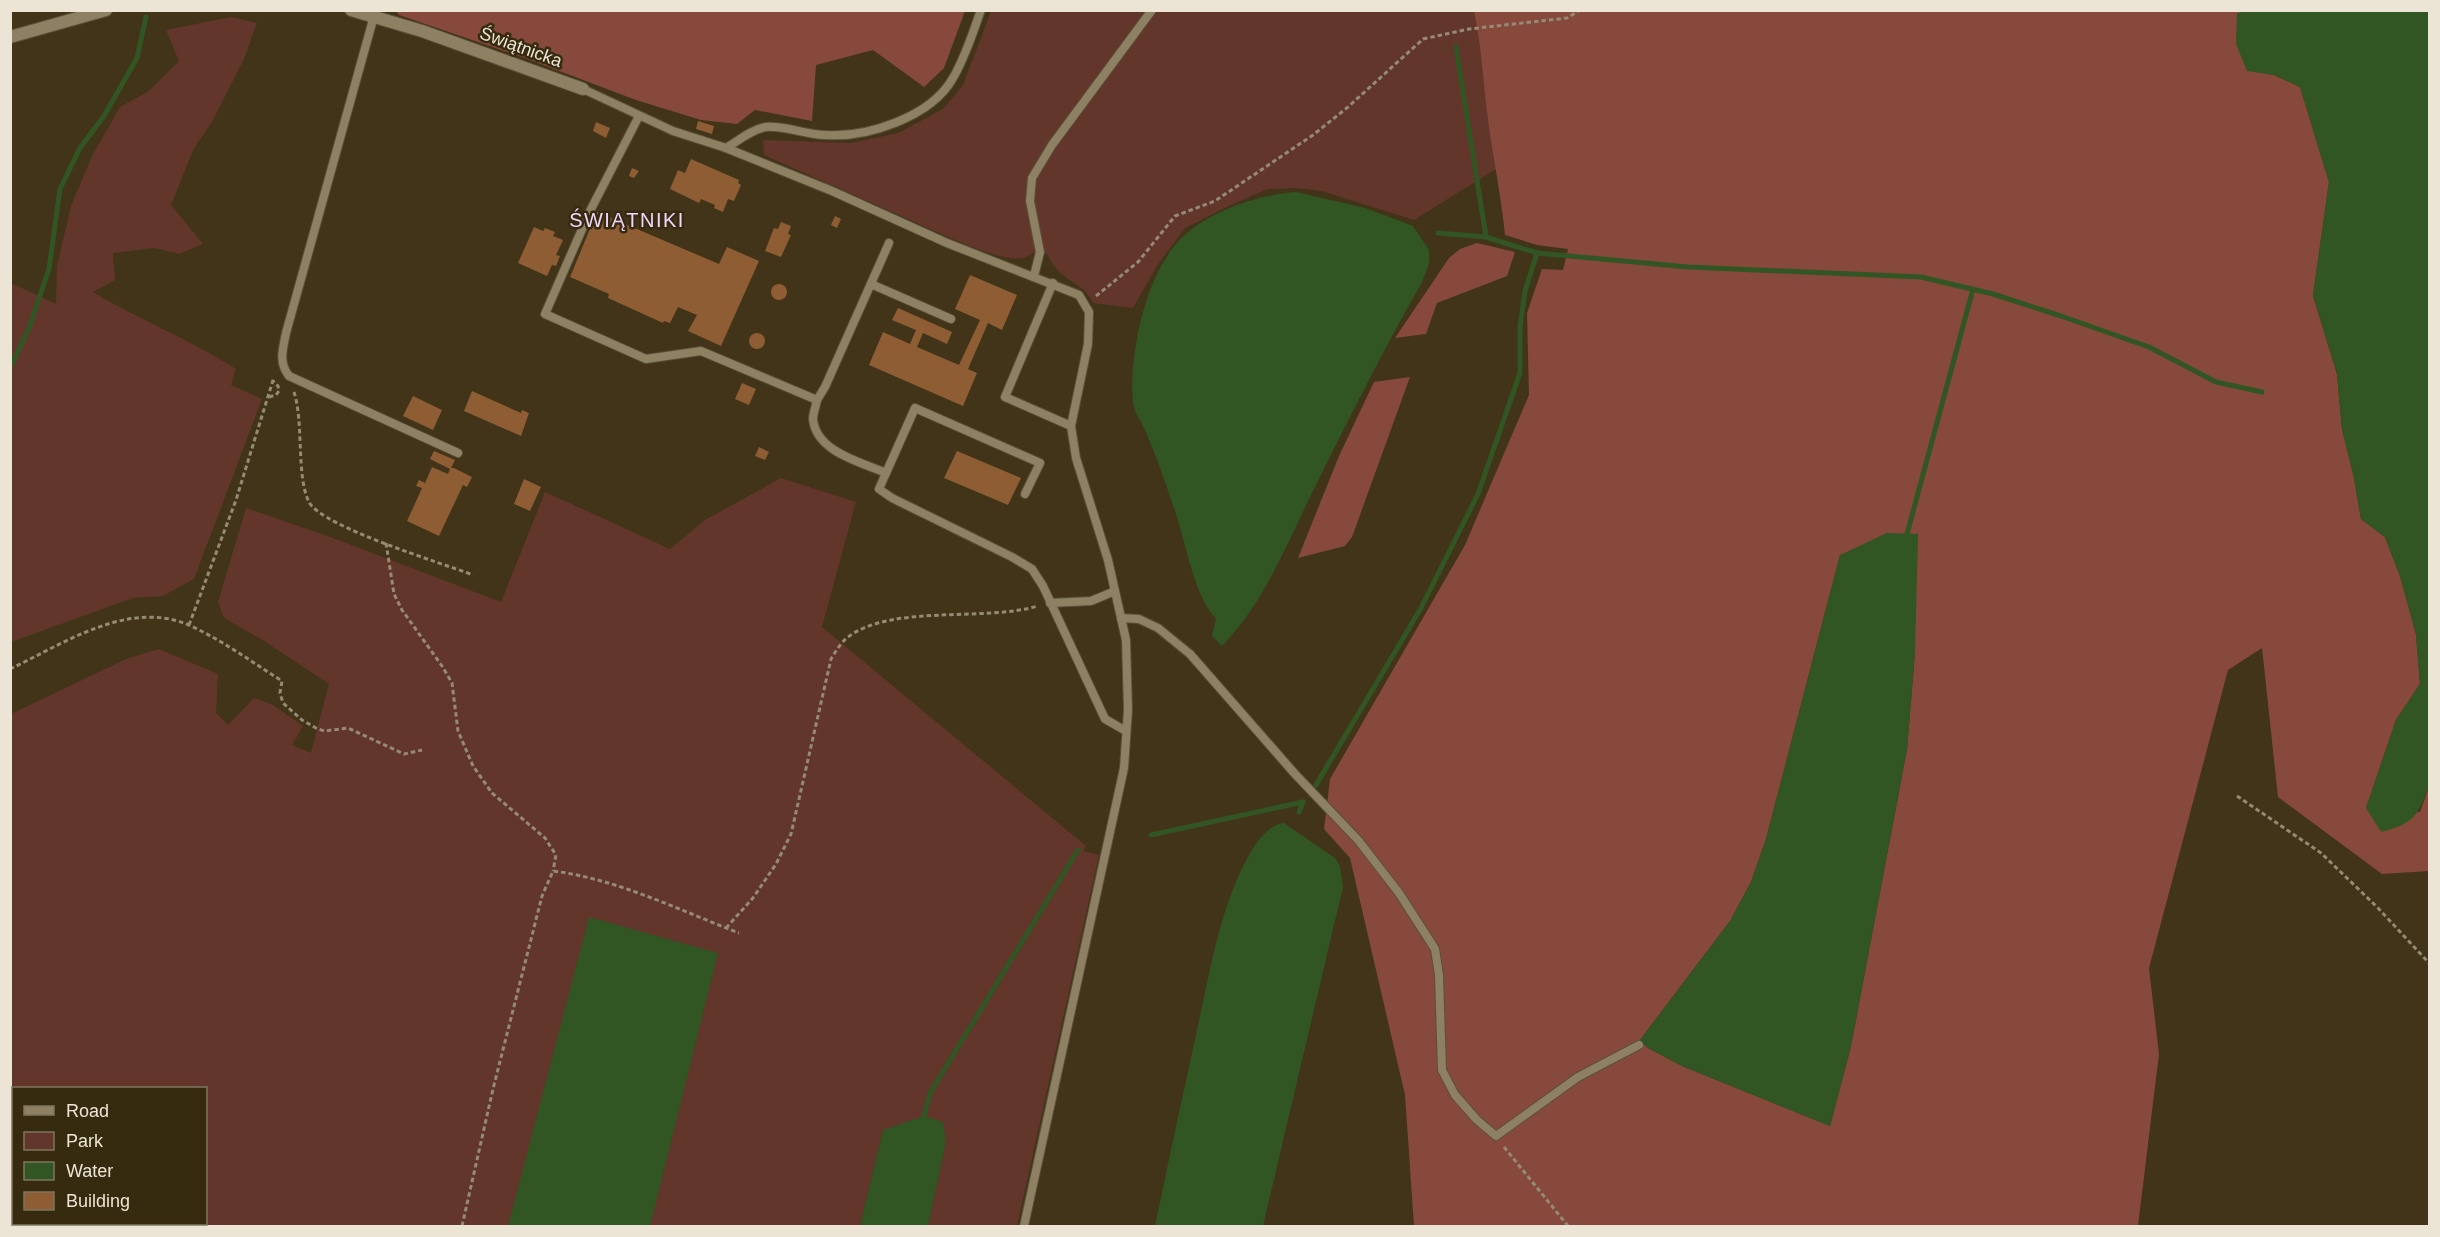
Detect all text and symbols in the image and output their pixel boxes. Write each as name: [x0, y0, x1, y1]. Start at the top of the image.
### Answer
street label: Świątnicka: [477, 22, 566, 71]
district label: ŚWIĄTNIKI: [569, 208, 685, 231]
legend: [12, 1087, 207, 1225]
text: Road: [66, 1101, 109, 1121]
text: Park: [66, 1131, 104, 1151]
text: Water: [66, 1161, 113, 1181]
text: Building: [66, 1191, 130, 1211]

